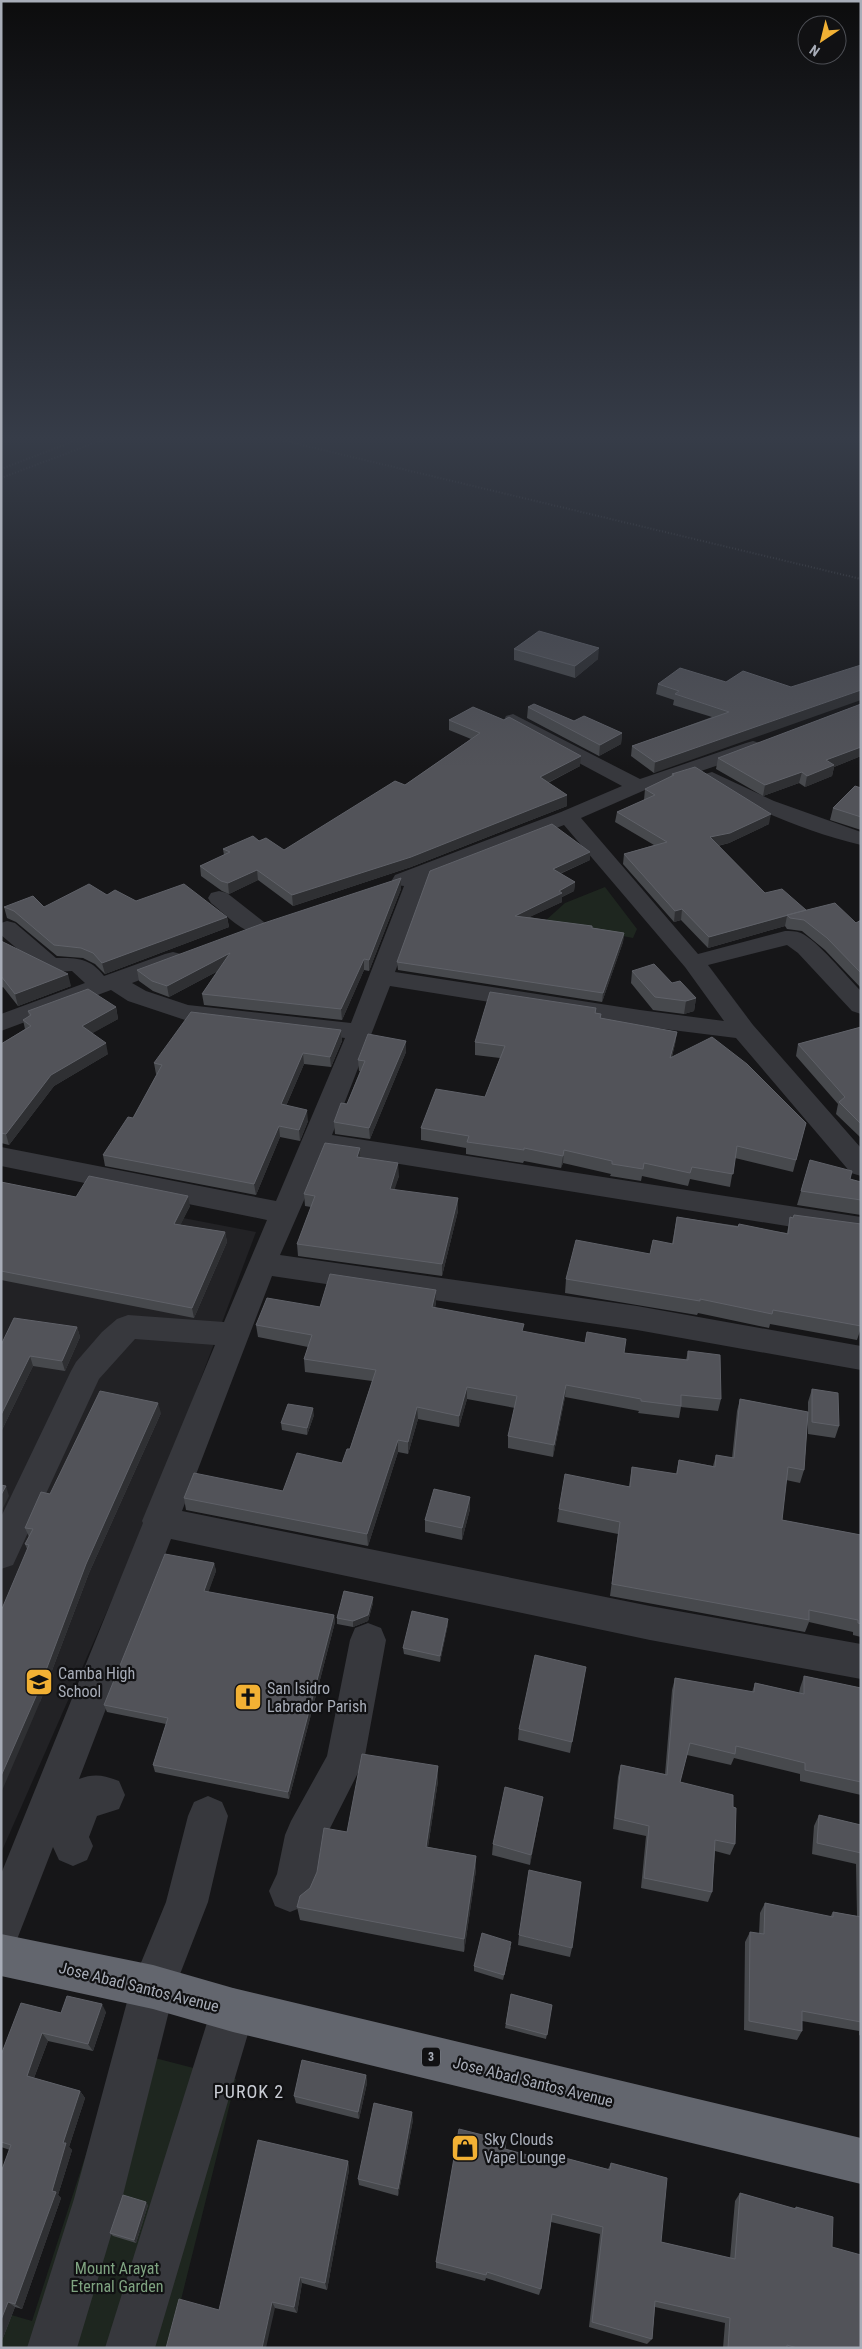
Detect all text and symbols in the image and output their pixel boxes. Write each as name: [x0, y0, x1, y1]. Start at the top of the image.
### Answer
north arrow: [797, 15, 847, 65]
text: N: [806, 42, 823, 60]
place label: Camba High School: [58, 1664, 135, 1701]
school or university icon: Camba High School: [24, 1667, 54, 1697]
place label: San Isidro Labrador Parish: [267, 1679, 367, 1716]
church icon: San Isidro Labrador Parish: [233, 1682, 263, 1712]
street label: Jose Abad Santos Avenue: [57, 1958, 221, 2016]
road number: 3: [422, 2048, 440, 2066]
street label: Jose Abad Santos Avenue: [451, 2053, 615, 2111]
district label: PUROK 2: [214, 2081, 284, 2102]
place label: Sky Clouds Vape Lounge: [484, 2130, 566, 2167]
shop icon: Sky Clouds Vape Lounge: [450, 2133, 480, 2163]
park label: Mount Arayat Eternal Garden: [71, 2259, 163, 2296]

